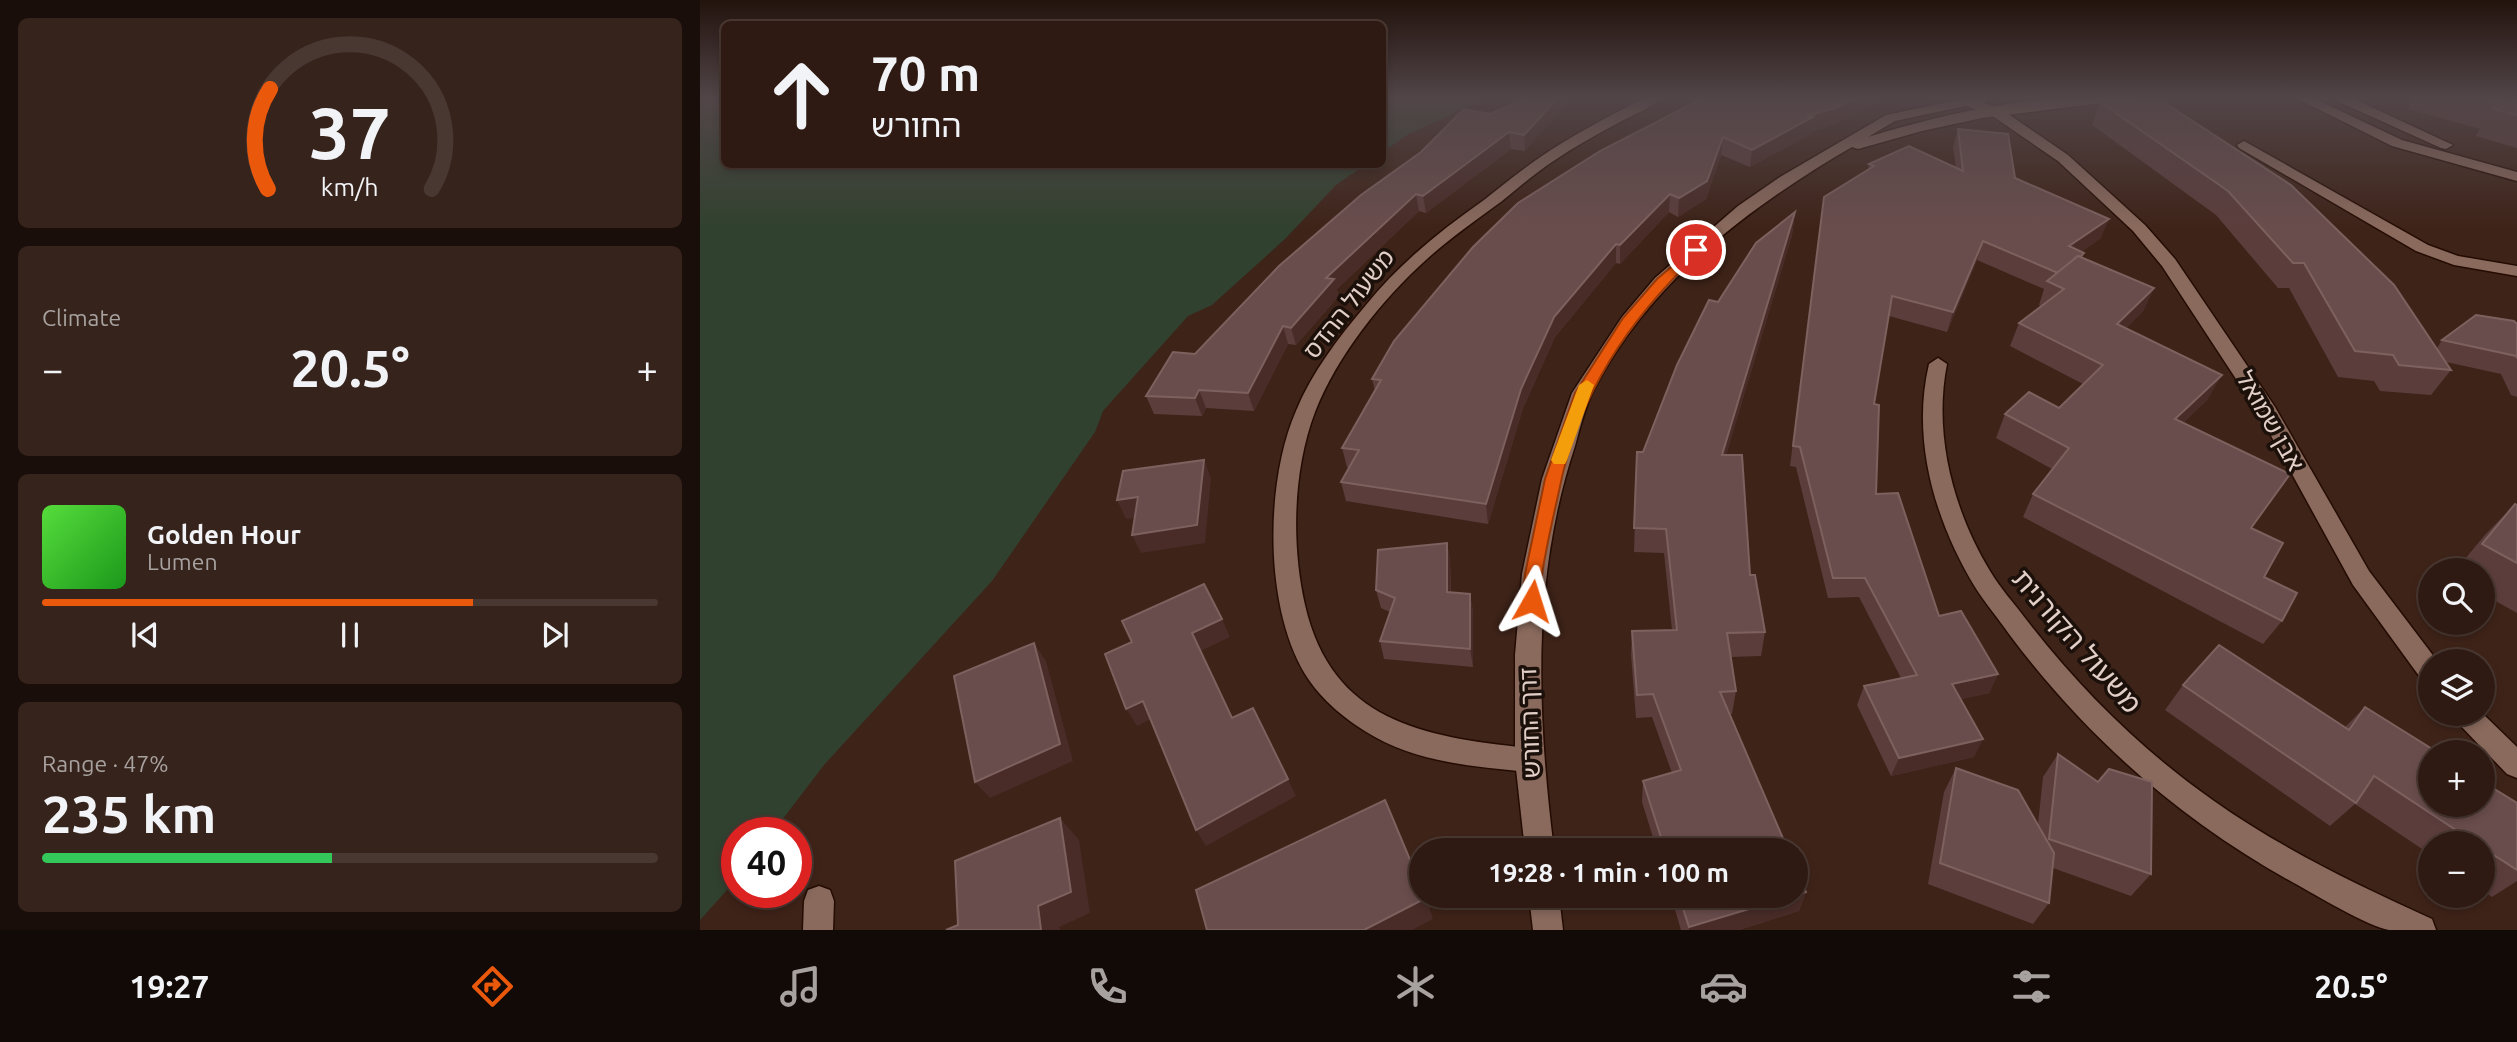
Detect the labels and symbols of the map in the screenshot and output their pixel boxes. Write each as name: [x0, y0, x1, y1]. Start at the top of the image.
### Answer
pin: [1666, 220, 1726, 280]
street label: משעול ההדס: [1298, 244, 1399, 363]
street label: אבן שמואל: [2231, 366, 2310, 475]
street label: משעול הקורנית: [2007, 563, 2148, 719]
position arrow: [1495, 564, 1569, 638]
street label: דרך החורש: [1514, 667, 1545, 779]
speed limit sign: 40: [721, 817, 812, 908]

